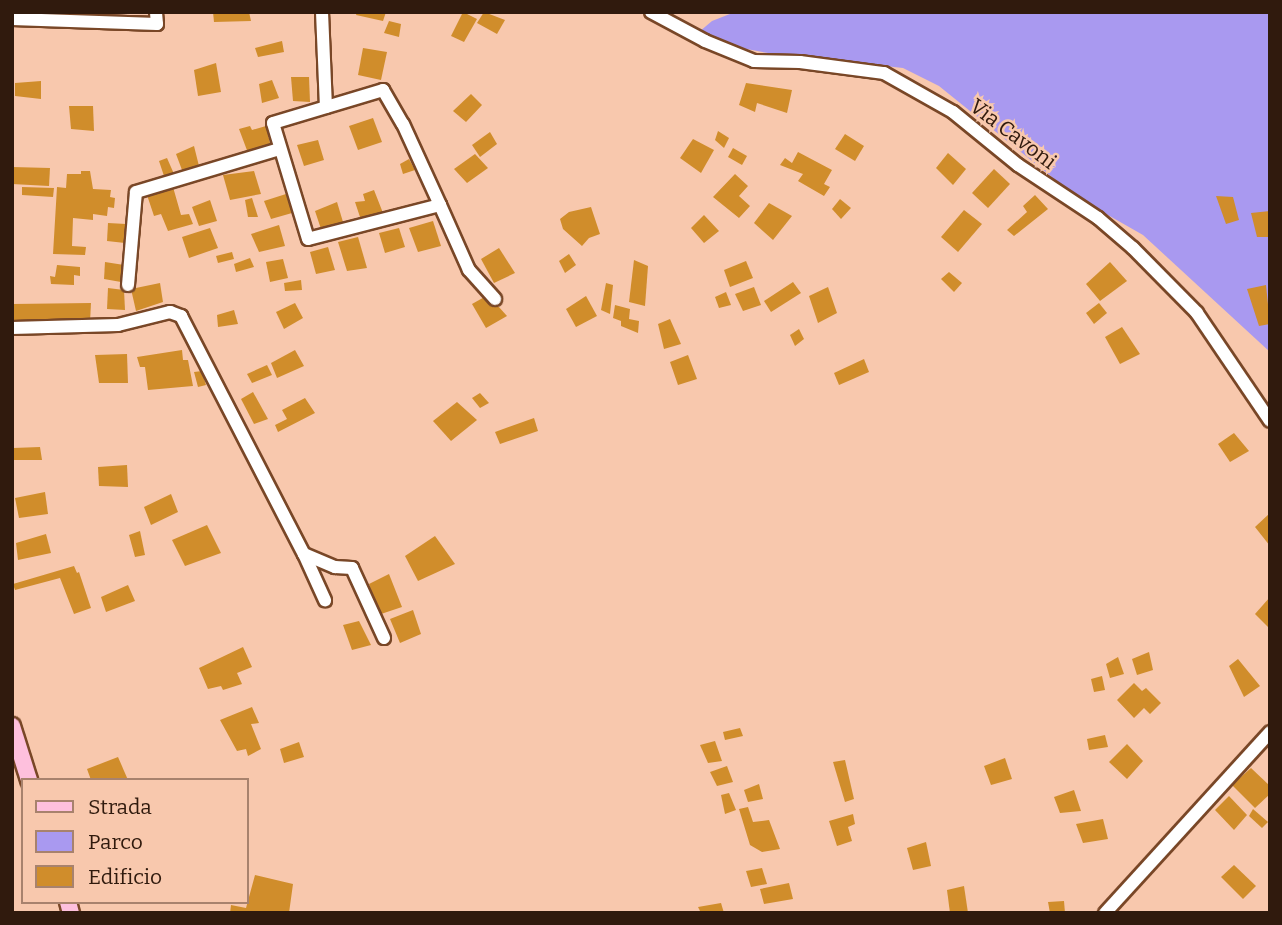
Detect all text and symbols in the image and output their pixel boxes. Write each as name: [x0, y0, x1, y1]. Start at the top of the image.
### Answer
street label: Via Cavoni: [965, 93, 1061, 175]
legend: [21, 778, 248, 904]
text: Strada: [88, 794, 152, 820]
text: Parco: [88, 829, 143, 855]
text: Edificio: [88, 864, 162, 890]

